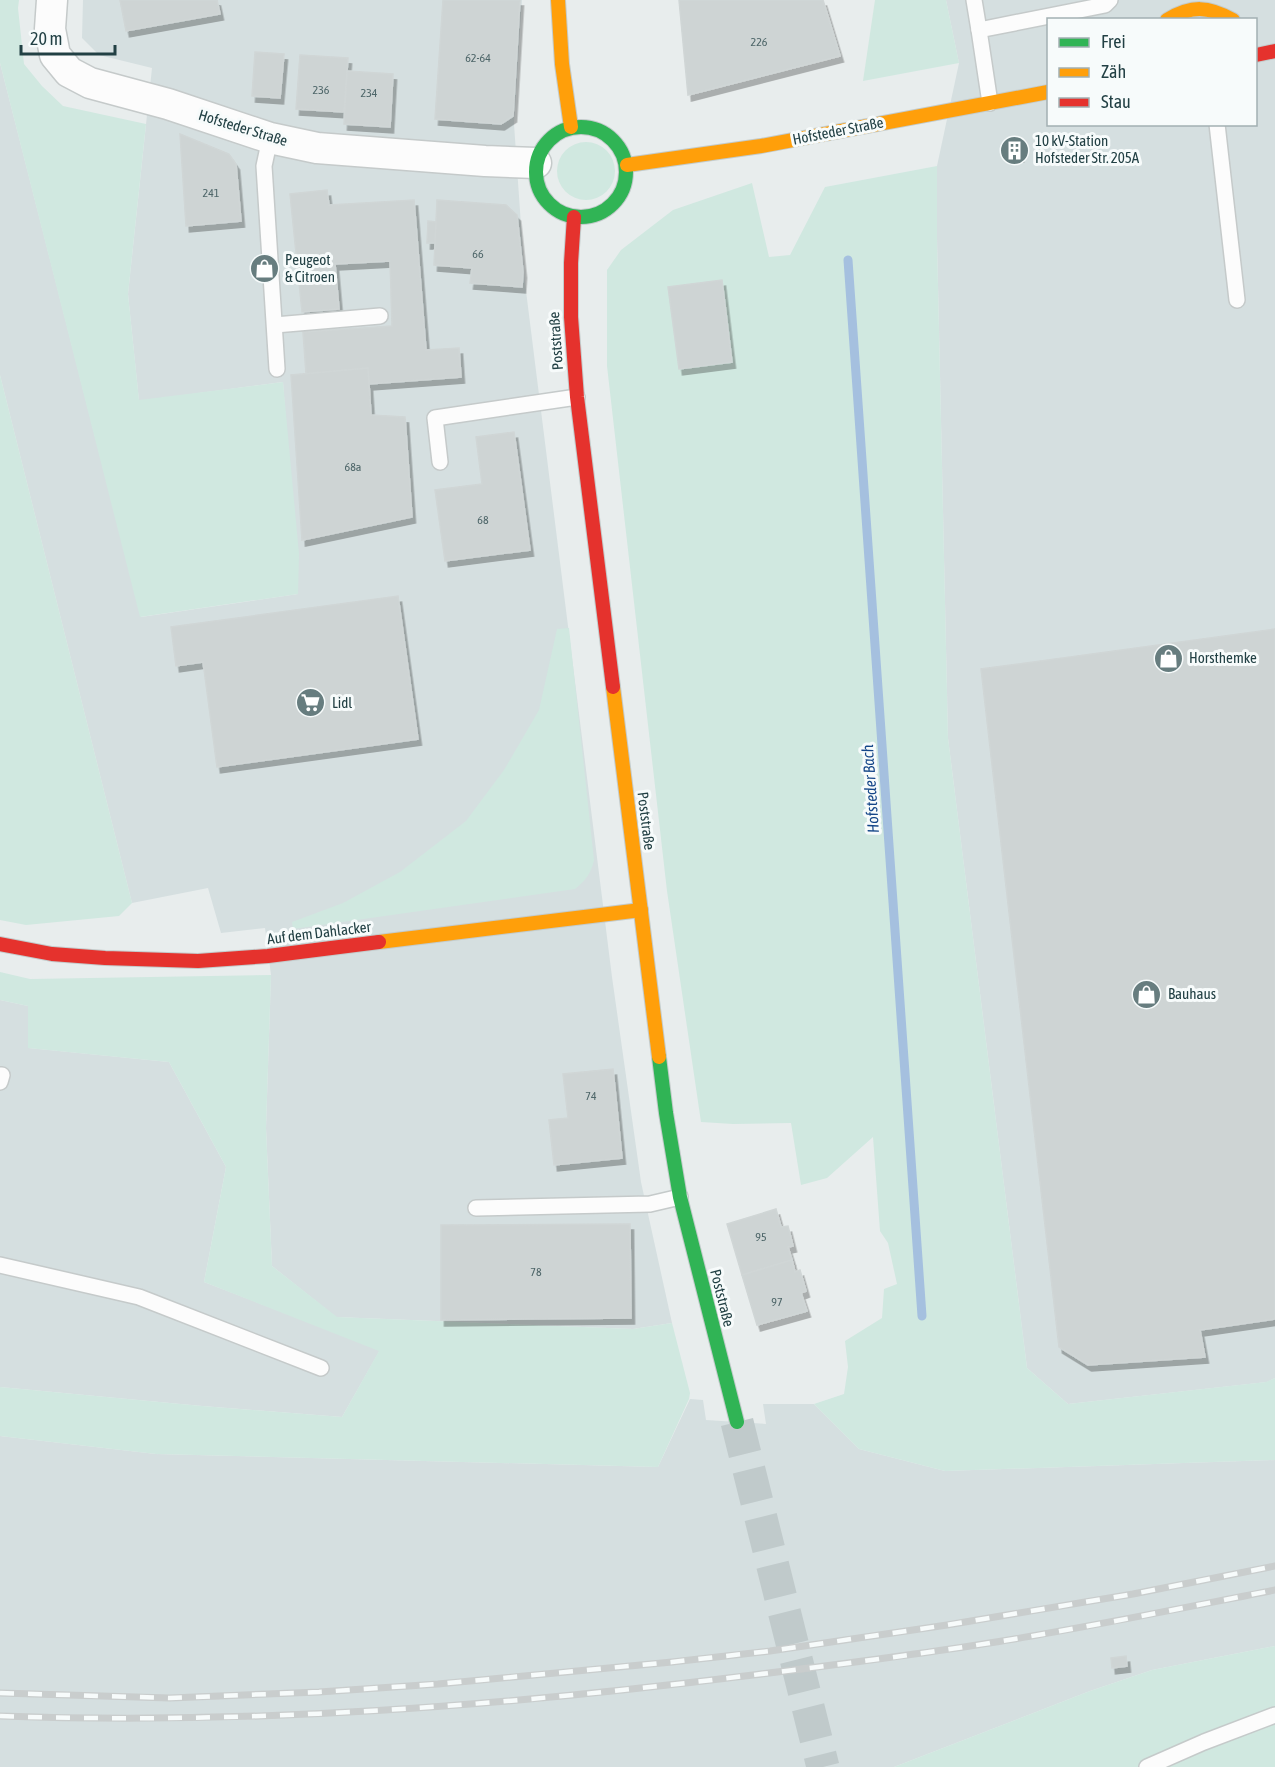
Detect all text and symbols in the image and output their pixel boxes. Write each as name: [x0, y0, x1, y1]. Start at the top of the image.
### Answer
scale bar: [21, 18, 116, 56]
legend: [1047, 18, 1257, 126]
text: 20 m: [30, 28, 62, 49]
text: Frei: [1101, 31, 1126, 52]
house number: 226: [751, 35, 768, 49]
house number: 62-64: [465, 51, 491, 65]
text: Zäh: [1101, 61, 1126, 82]
house number: 236: [313, 83, 330, 97]
house number: 234: [361, 86, 378, 100]
text: Stau: [1101, 91, 1131, 112]
street label: Hofsteder Straße: [197, 106, 290, 149]
street label: Hofsteder Straße: [791, 113, 885, 148]
place label: 10 kV-Station Hofsteder Str. 205A: [1035, 132, 1140, 166]
building icon: 10 kV-Station Hofsteder Str. 205A: [998, 134, 1030, 166]
house number: 241: [203, 186, 220, 200]
house number: 66: [472, 247, 484, 261]
place label: Peugeot & Citroen: [285, 251, 335, 285]
shop icon: Peugeot & Citroen: [248, 253, 280, 285]
street label: Poststraße: [545, 311, 566, 371]
house number: 68a: [345, 460, 361, 474]
house number: 68: [477, 513, 489, 527]
shop icon: Horsthemke: [1152, 642, 1184, 674]
place label: Horsthemke: [1189, 649, 1257, 666]
supermarket icon: Lidl: [295, 687, 327, 719]
place label: Lidl: [332, 694, 352, 711]
water label: Hofsteder Bach: [858, 744, 882, 834]
street label: Poststraße: [634, 791, 659, 851]
street label: Auf dem Dahlacker: [266, 918, 372, 947]
shop icon: Bauhaus: [1131, 978, 1163, 1010]
place label: Bauhaus: [1168, 985, 1216, 1002]
house number: 74: [585, 1089, 597, 1103]
house number: 95: [755, 1230, 767, 1244]
house number: 78: [530, 1265, 542, 1279]
street label: Poststraße: [707, 1267, 738, 1328]
house number: 97: [771, 1295, 783, 1309]

